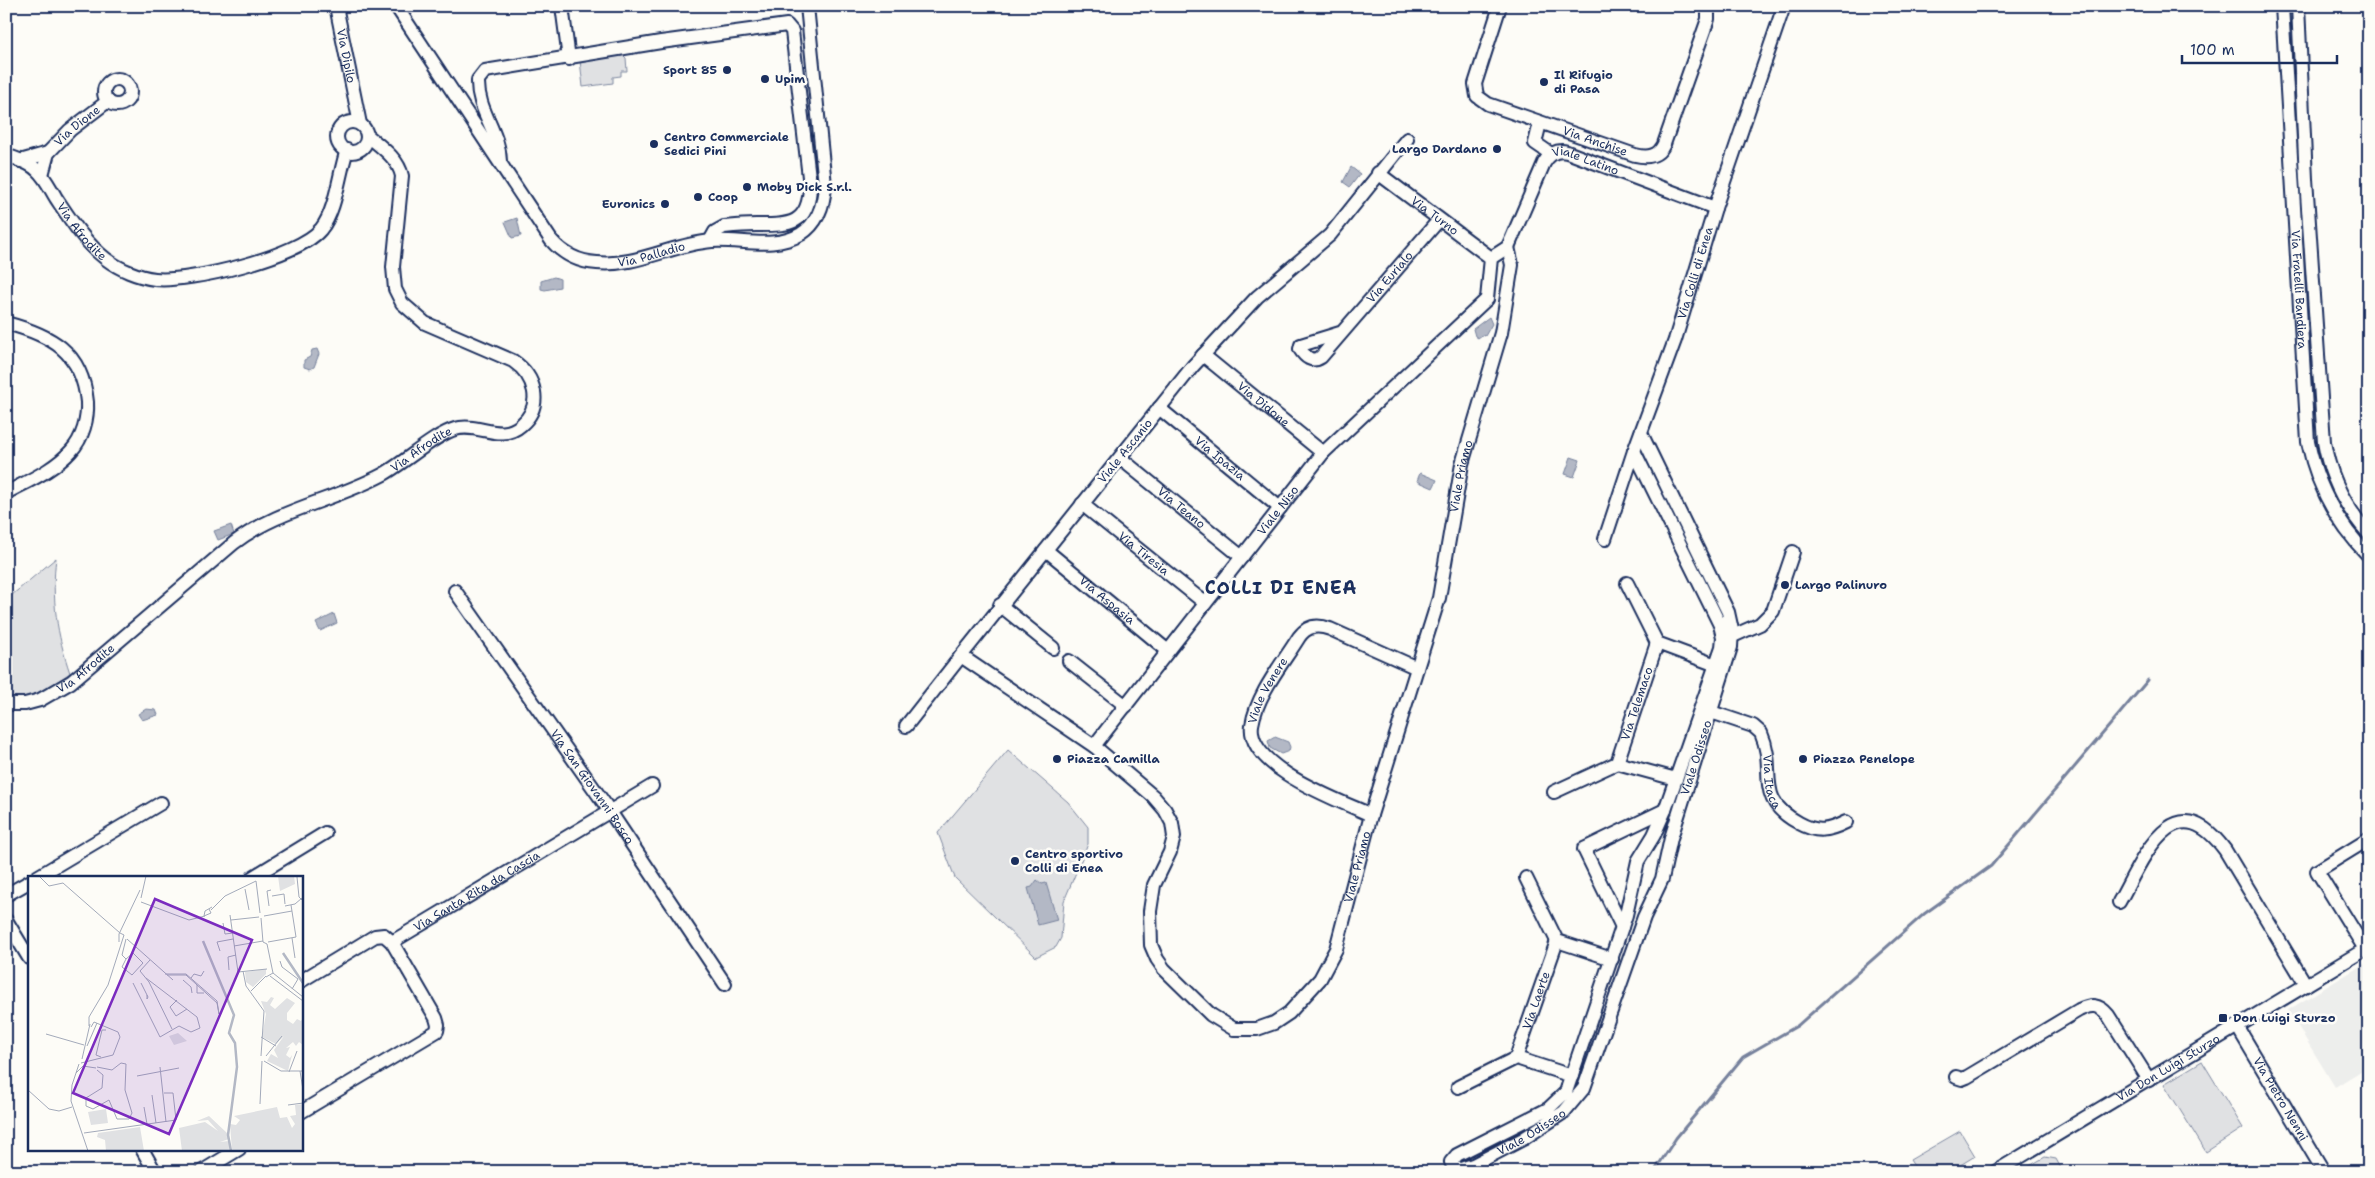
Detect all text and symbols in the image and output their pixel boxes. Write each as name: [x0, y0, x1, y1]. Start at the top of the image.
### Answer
street label: Via Dipilo: [333, 27, 359, 84]
scale bar: [2182, 32, 2338, 64]
text: 100 m: [2190, 40, 2235, 60]
place label: Sport 85: [663, 62, 717, 78]
marker: Sport 85: [721, 64, 733, 76]
place label: Il Rifugio di Pasa: [1554, 67, 1613, 97]
place label: Upim: [775, 71, 805, 87]
marker: Upim: [759, 73, 771, 85]
marker: Il Rifugio di Pasa: [1538, 76, 1550, 88]
street label: Via Dione: [51, 102, 104, 150]
street label: Via Anchise: [1560, 122, 1630, 160]
place label: Centro Commerciale Sedici Pini: [664, 129, 789, 159]
marker: Centro Commerciale Sedici Pini: [648, 138, 660, 150]
place label: Largo Dardano: [1392, 141, 1487, 157]
marker: Largo Dardano: [1491, 143, 1503, 155]
street label: Viale Latino: [1550, 143, 1621, 179]
place label: Moby Dick S.r.l.: [757, 179, 852, 195]
marker: Moby Dick S.r.l.: [741, 181, 753, 193]
place label: Coop: [708, 189, 738, 205]
marker: Coop: [692, 191, 704, 203]
street label: Via Turno: [1408, 193, 1462, 239]
place label: Euronics: [602, 196, 655, 212]
marker: Euronics: [659, 198, 671, 210]
street label: Via Afrodite: [53, 199, 110, 264]
street label: Via Colli di Enea: [1674, 224, 1717, 321]
street label: Via Fratelli Bandiera: [2287, 230, 2310, 350]
street label: Via Palladio: [617, 238, 687, 271]
street label: Via Eurialo: [1363, 248, 1417, 306]
street label: Via Didone: [1234, 378, 1293, 431]
street label: Viale Ascanio: [1094, 415, 1156, 487]
street label: Via Afrodite: [387, 423, 455, 476]
street label: Via Ipazia: [1191, 433, 1249, 484]
street label: Viale Priamo: [1446, 438, 1477, 514]
street label: Viale Niso: [1254, 482, 1302, 538]
street label: Via Teano: [1154, 483, 1209, 532]
street label: Via Tiresia: [1115, 528, 1173, 579]
street label: Via Aspasia: [1076, 573, 1139, 629]
district label: COLLI DI ENEA: [1205, 576, 1357, 600]
place label: Largo Palinuro: [1795, 577, 1887, 593]
marker: Largo Palinuro: [1779, 579, 1791, 591]
street label: Via Afrodite: [53, 640, 118, 697]
street label: Viale Venere: [1244, 654, 1291, 725]
street label: Via Telemaco: [1617, 665, 1657, 742]
street label: Viale Odisseo: [1677, 718, 1716, 797]
street label: Via San Giovanni Bosco: [547, 726, 638, 847]
place label: Piazza Camilla: [1067, 751, 1160, 767]
place label: Piazza Penelope: [1813, 751, 1915, 767]
marker: Piazza Camilla: [1051, 753, 1063, 765]
marker: Piazza Penelope: [1797, 753, 1809, 765]
street label: Via Itaca: [1759, 754, 1785, 813]
street label: Viale Priamo: [1340, 830, 1374, 905]
place label: Centro sportivo Colli di Enea: [1025, 846, 1123, 876]
street label: Via Santa Rita da Cascia: [410, 847, 543, 935]
marker: Centro sportivo Colli di Enea: [1009, 855, 1021, 867]
inset map: [28, 876, 302, 1150]
street label: Via Laerte: [1519, 969, 1554, 1032]
place label: Don Luigi Sturzo: [2233, 1010, 2336, 1026]
marker: Don Luigi Sturzo: [2217, 1012, 2229, 1024]
street label: Via Don Luigi Sturzo: [2113, 1031, 2223, 1105]
street label: Via Pietro Nenni: [2249, 1054, 2312, 1144]
street label: Viale Odisseo: [1494, 1105, 1569, 1159]

